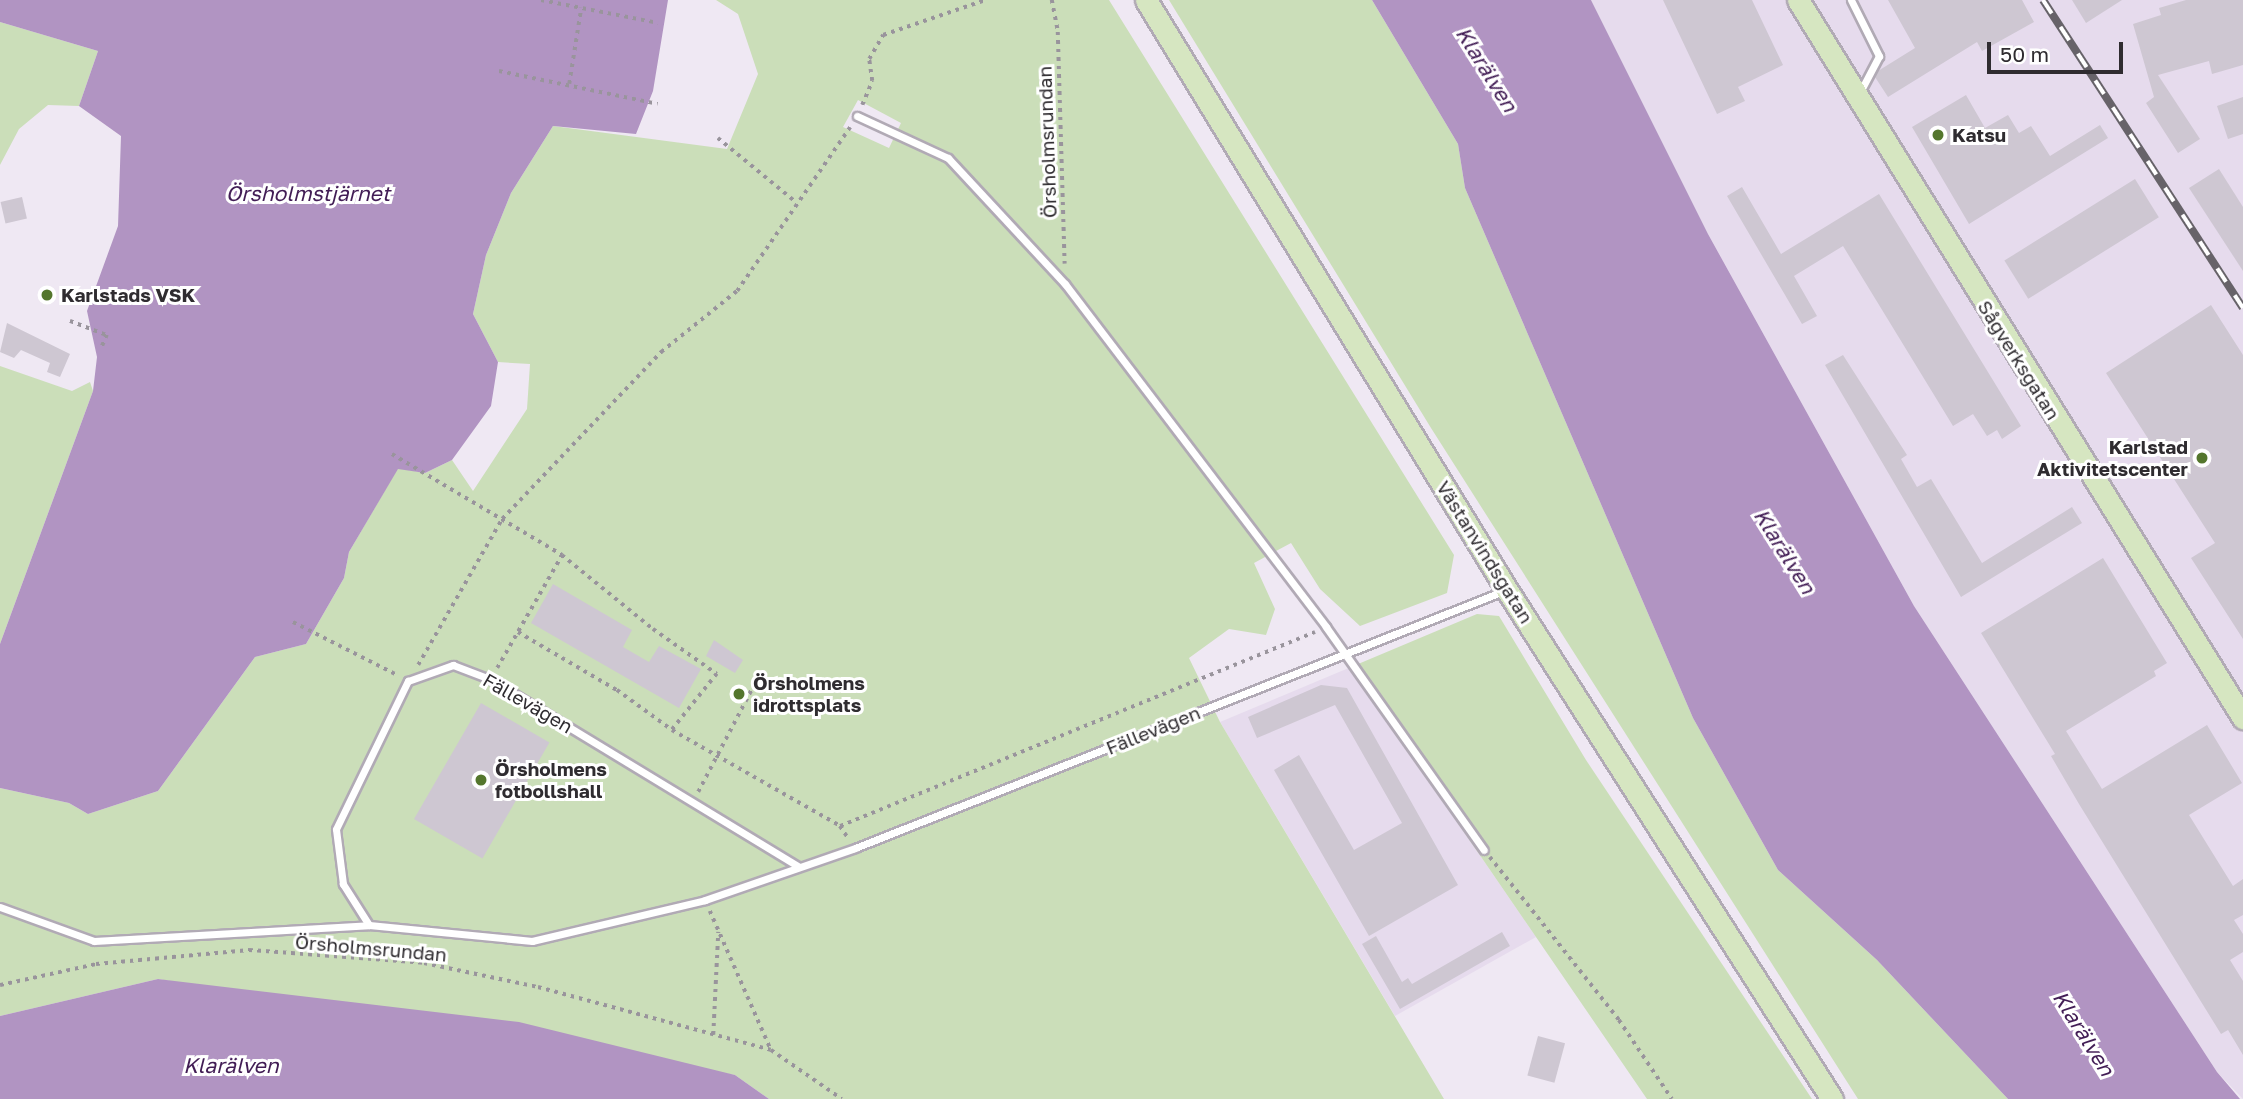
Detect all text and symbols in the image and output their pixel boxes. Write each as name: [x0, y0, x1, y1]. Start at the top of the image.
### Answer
water label: Klarälven: [1451, 22, 1523, 116]
scale bar: [1991, 28, 2128, 72]
text: 50 m: [2000, 41, 2049, 67]
street label: Örsholmsrundan: [1033, 66, 1061, 218]
place label: Katsu: [1952, 124, 2006, 146]
marker: Katsu: [1930, 127, 1946, 143]
water label: Örsholmstjärnet: [226, 180, 390, 206]
place label: Karlstads VSK: [61, 284, 195, 306]
marker: Karlstads VSK: [39, 287, 55, 303]
street label: Sågverksgatan: [1973, 296, 2065, 424]
place label: Karlstad Aktivitetscenter: [2037, 436, 2188, 480]
marker: Karlstad Aktivitetscenter: [2194, 450, 2210, 466]
street label: Västanvindsgatan: [1432, 477, 1538, 627]
water label: Klarälven: [1749, 504, 1821, 598]
street label: Fällevägen: [479, 668, 577, 738]
place label: Örsholmens idrottsplats: [753, 672, 865, 716]
marker: Örsholmens idrottsplats: [731, 686, 747, 702]
street label: Fällevägen: [1103, 701, 1203, 759]
place label: Örsholmens fotbollshall: [495, 758, 607, 802]
marker: Örsholmens fotbollshall: [473, 772, 489, 788]
street label: Örsholmsrundan: [294, 930, 448, 966]
water label: Klarälven: [2048, 986, 2120, 1080]
water label: Klarälven: [183, 1052, 279, 1078]

